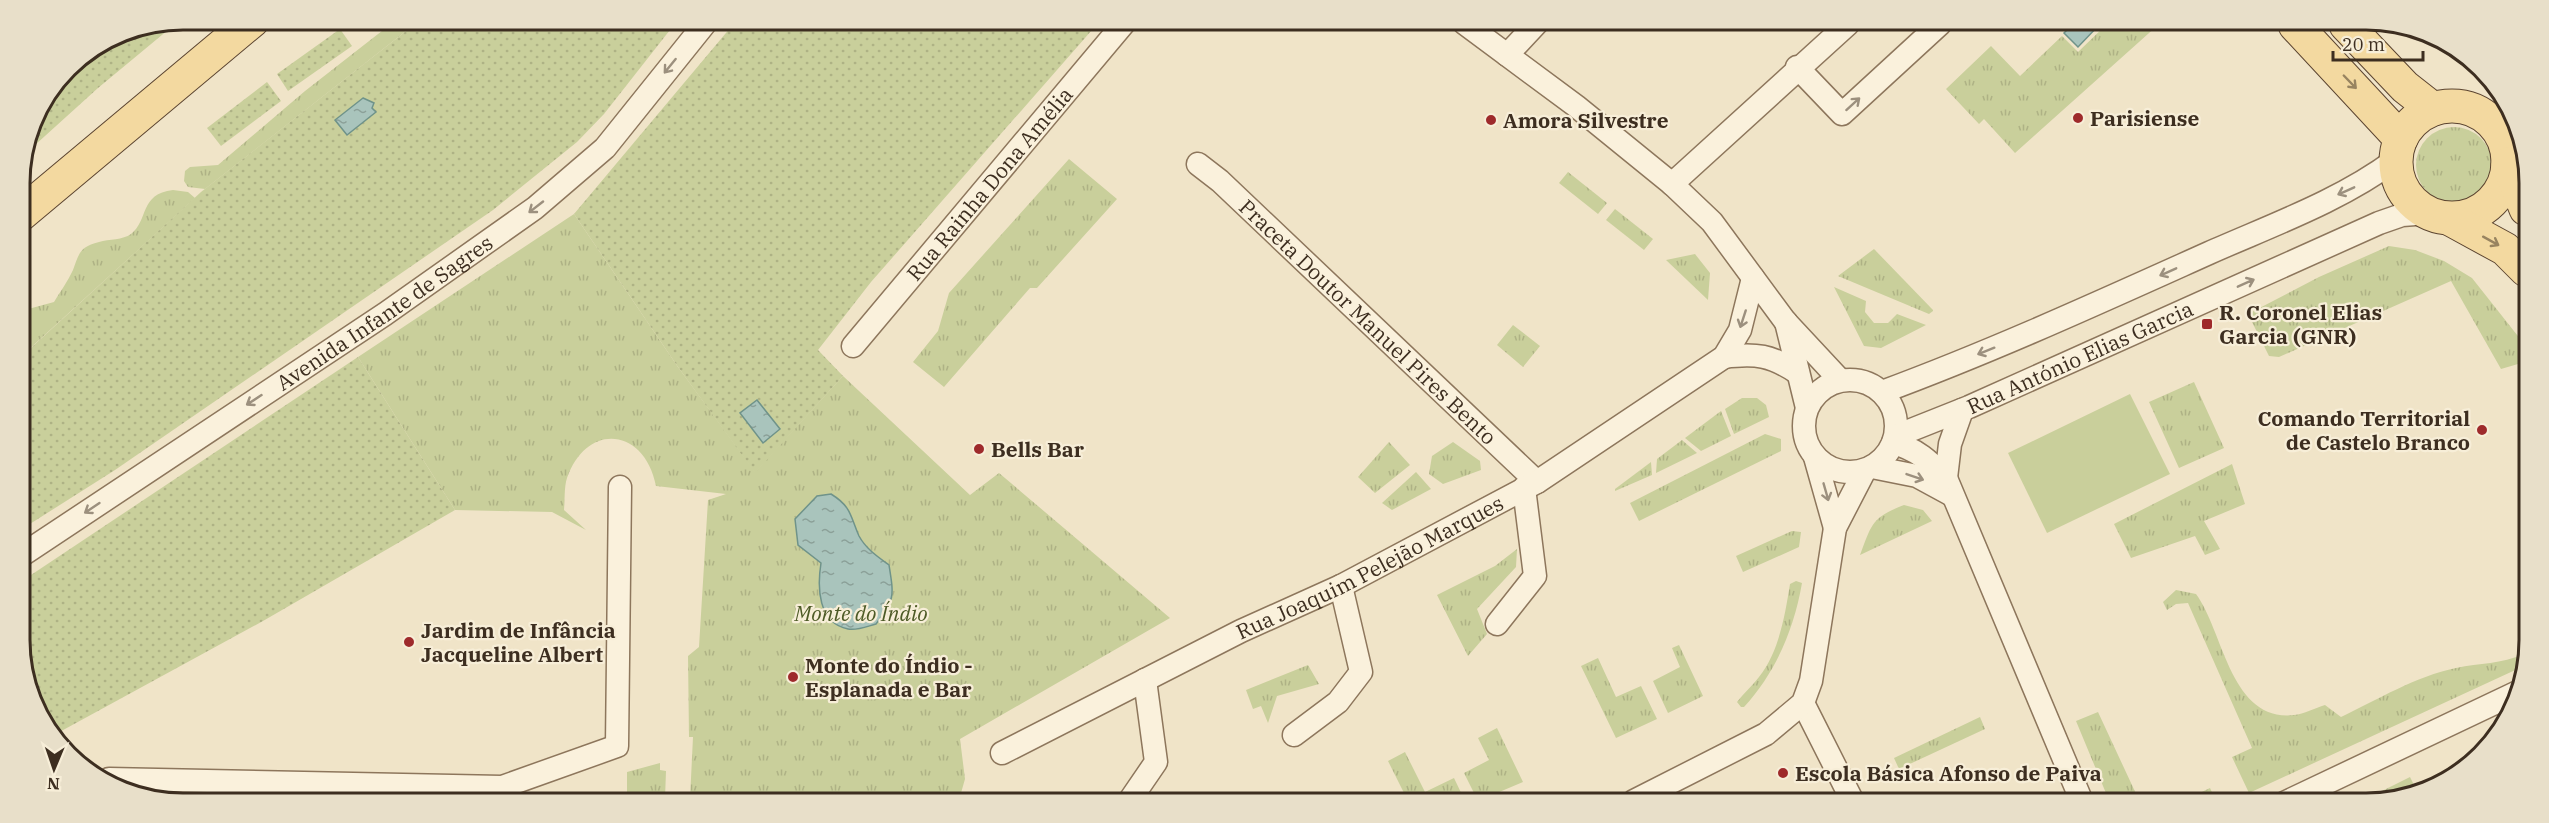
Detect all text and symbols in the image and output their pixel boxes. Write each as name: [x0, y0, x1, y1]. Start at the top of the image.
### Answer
scale bar: [2333, 24, 2423, 62]
text: 20 m: [2342, 33, 2385, 56]
one-way arrow: [664, 58, 677, 74]
one-way arrow: [2343, 75, 2357, 90]
street label: Rua Rainha Dona Amélia: [900, 81, 1079, 286]
one-way arrow: [1845, 97, 1860, 111]
place label: Parisiense: [2090, 104, 2200, 132]
place label: Amora Silvestre: [1503, 106, 1669, 134]
marker: Parisiense: [2071, 111, 2085, 125]
marker: Amora Silvestre: [1484, 113, 1498, 127]
one-way arrow: [2338, 186, 2356, 197]
street label: Praceta Doutor Manuel Pires Bento: [1233, 193, 1503, 450]
one-way arrow: [528, 200, 544, 213]
street label: Avenida Infante de Sagres: [271, 228, 498, 396]
one-way arrow: [2481, 236, 2499, 247]
one-way arrow: [2159, 267, 2177, 278]
one-way arrow: [2236, 277, 2254, 288]
street label: Rua António Elias Garcia: [1962, 294, 2197, 420]
place label: R. Coronel Elias Garcia (GNR): [2219, 298, 2382, 350]
one-way arrow: [1737, 309, 1748, 328]
marker: R. Coronel Elias Garcia (GNR): [2200, 317, 2214, 331]
one-way arrow: [1978, 346, 1996, 357]
one-way arrow: [246, 395, 263, 407]
place label: Comando Territorial de Castelo Branco: [2258, 404, 2470, 456]
marker: Comando Territorial de Castelo Branco: [2475, 423, 2489, 437]
place label: Bells Bar: [991, 435, 1085, 463]
marker: Bells Bar: [972, 442, 986, 456]
one-way arrow: [1905, 472, 1923, 483]
one-way arrow: [1821, 482, 1832, 501]
street label: Rua Joaquim Pelejão Marques: [1231, 488, 1508, 645]
one-way arrow: [84, 503, 101, 515]
park label: Monte do Índio: [793, 599, 928, 627]
place label: Jardim de Infância Jacqueline Albert: [421, 616, 616, 668]
marker: Jardim de Infância Jacqueline Albert: [402, 635, 416, 649]
place label: Monte do Índio - Esplanada e Bar: [805, 651, 973, 703]
marker: Monte do Índio - Esplanada e Bar: [786, 670, 800, 684]
north arrow: [24, 739, 84, 799]
place label: Escola Básica Afonso de Paiva: [1795, 759, 2102, 787]
marker: Escola Básica Afonso de Paiva: [1776, 766, 1790, 780]
text: N: [47, 774, 60, 794]

